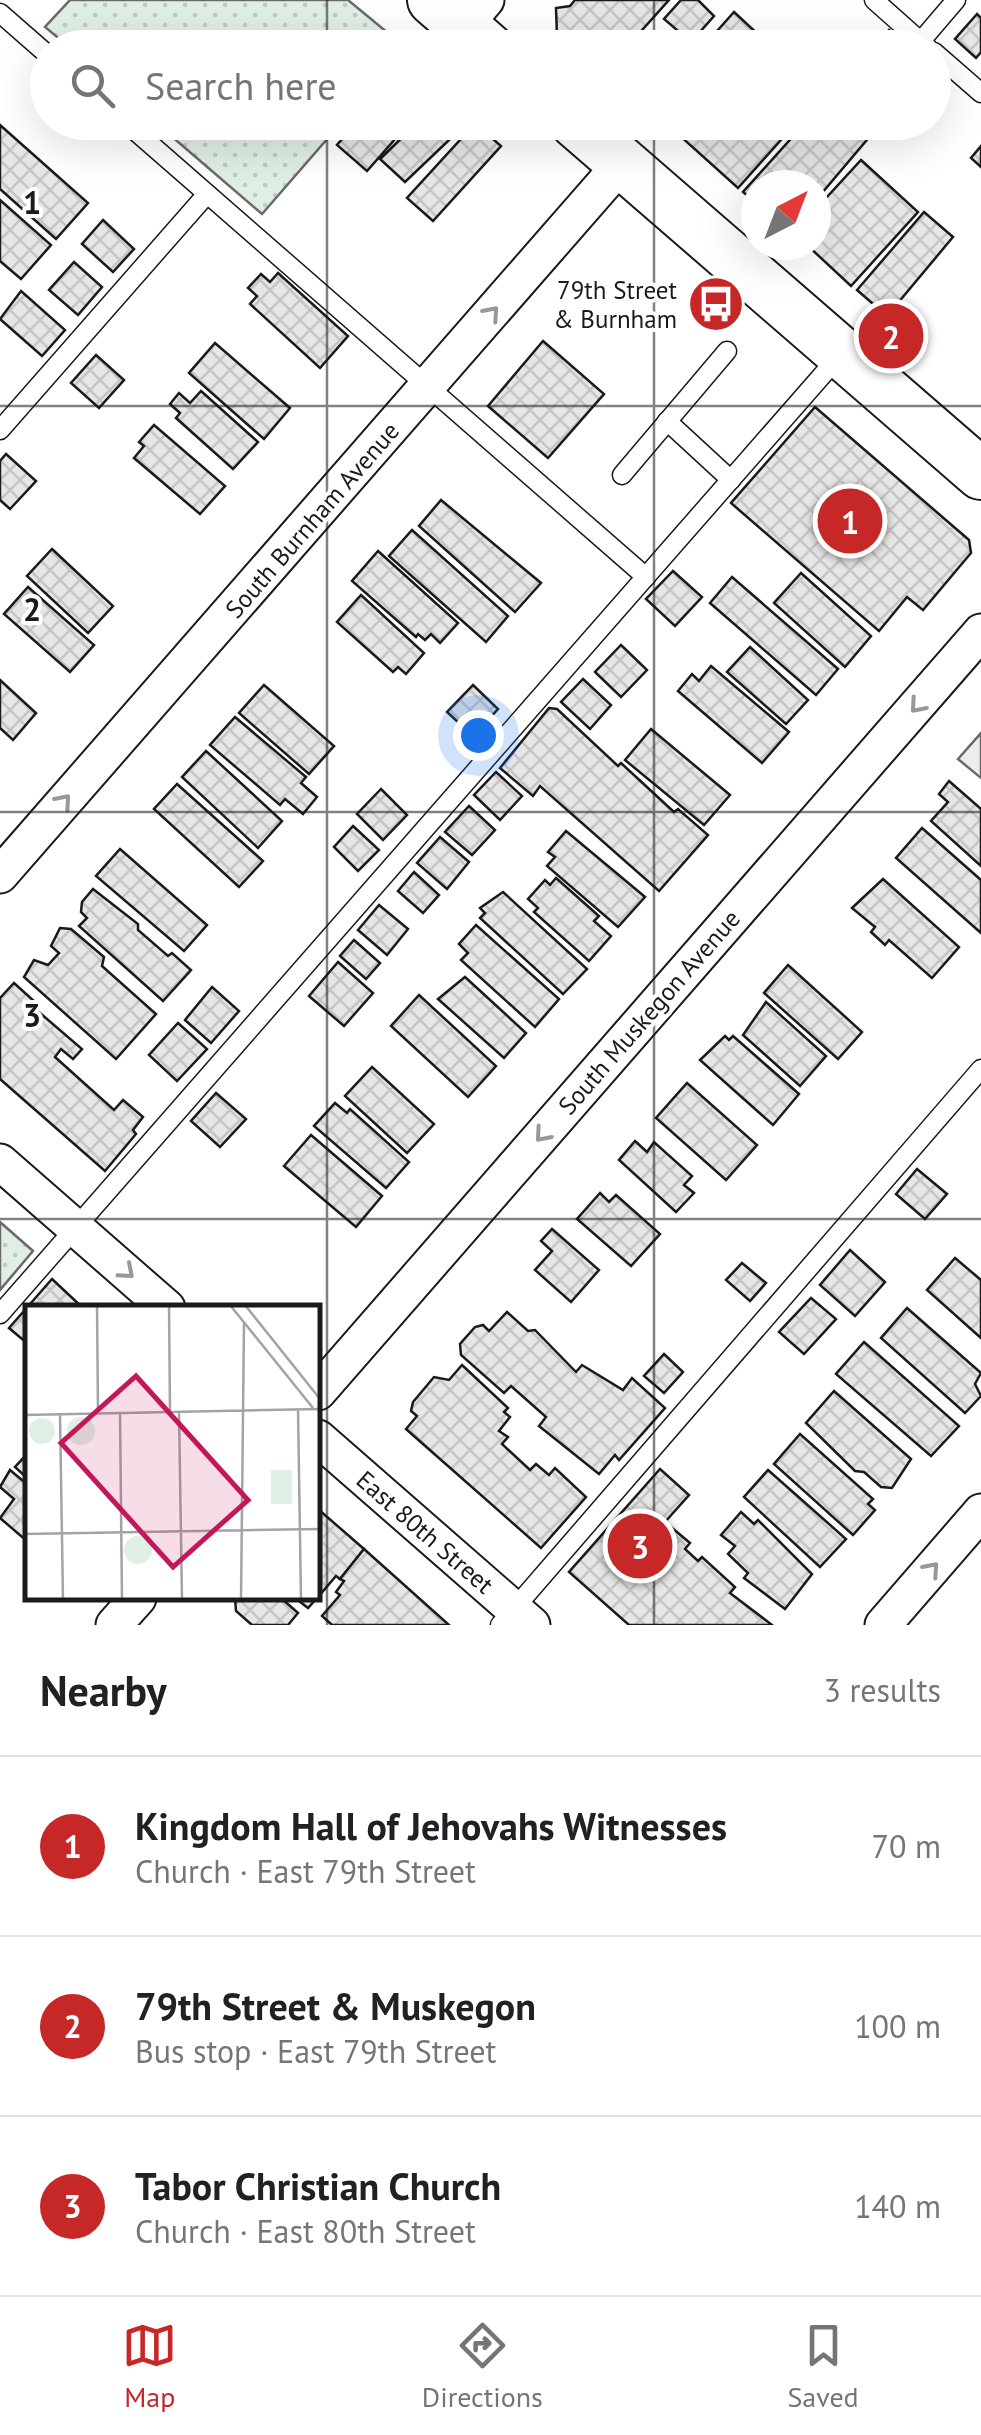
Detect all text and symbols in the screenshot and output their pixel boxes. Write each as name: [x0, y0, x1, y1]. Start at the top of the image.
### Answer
search box: [30, 30, 951, 140]
icon: search: [65, 58, 120, 113]
text: Search here: [145, 61, 337, 110]
north arrow: [741, 170, 831, 260]
text: 1: [23, 181, 41, 223]
place label: 79th Street & Burnham: [553, 274, 678, 335]
bus stop icon: 79th Street & Burnham: [686, 274, 746, 334]
pin: 2: [858, 298, 924, 374]
one-way arrow: [480, 306, 498, 325]
street label: South Burnham Avenue: [218, 415, 406, 625]
pin: 1: [818, 484, 882, 558]
text: 2: [23, 588, 41, 630]
one-way arrow: [910, 694, 928, 713]
your location: [453, 710, 504, 761]
one-way arrow: [53, 795, 71, 813]
street label: South Muskegon Avenue: [551, 903, 747, 1121]
text: 3: [23, 994, 41, 1036]
one-way arrow: [535, 1123, 553, 1142]
one-way arrow: [115, 1261, 133, 1279]
inset map: [25, 1305, 320, 1600]
street label: East 80th Street: [350, 1464, 501, 1601]
pin: 3: [608, 1508, 672, 1584]
one-way arrow: [920, 1562, 938, 1580]
text: Nearby: [40, 1663, 167, 1718]
text: 3 results: [823, 1669, 941, 1711]
text: Kingdom Hall of Jehovahs Witnesses: [135, 1801, 727, 1850]
text: 1: [63, 1825, 82, 1867]
text: 70 m: [872, 1825, 941, 1867]
text: Church · East 79th Street: [135, 1850, 476, 1892]
text: 79th Street & Muskegon: [135, 1981, 536, 2030]
text: 2: [63, 2005, 82, 2047]
text: 100 m: [854, 2005, 941, 2047]
text: Bus stop · East 79th Street: [135, 2030, 496, 2072]
text: Tabor Christian Church: [135, 2161, 501, 2210]
text: 3: [63, 2185, 82, 2227]
text: 140 m: [854, 2185, 941, 2227]
text: Church · East 80th Street: [135, 2210, 476, 2252]
tab: Map: [122, 2318, 177, 2415]
tab: Directions: [422, 2318, 543, 2415]
tab: Saved: [787, 2318, 859, 2415]

